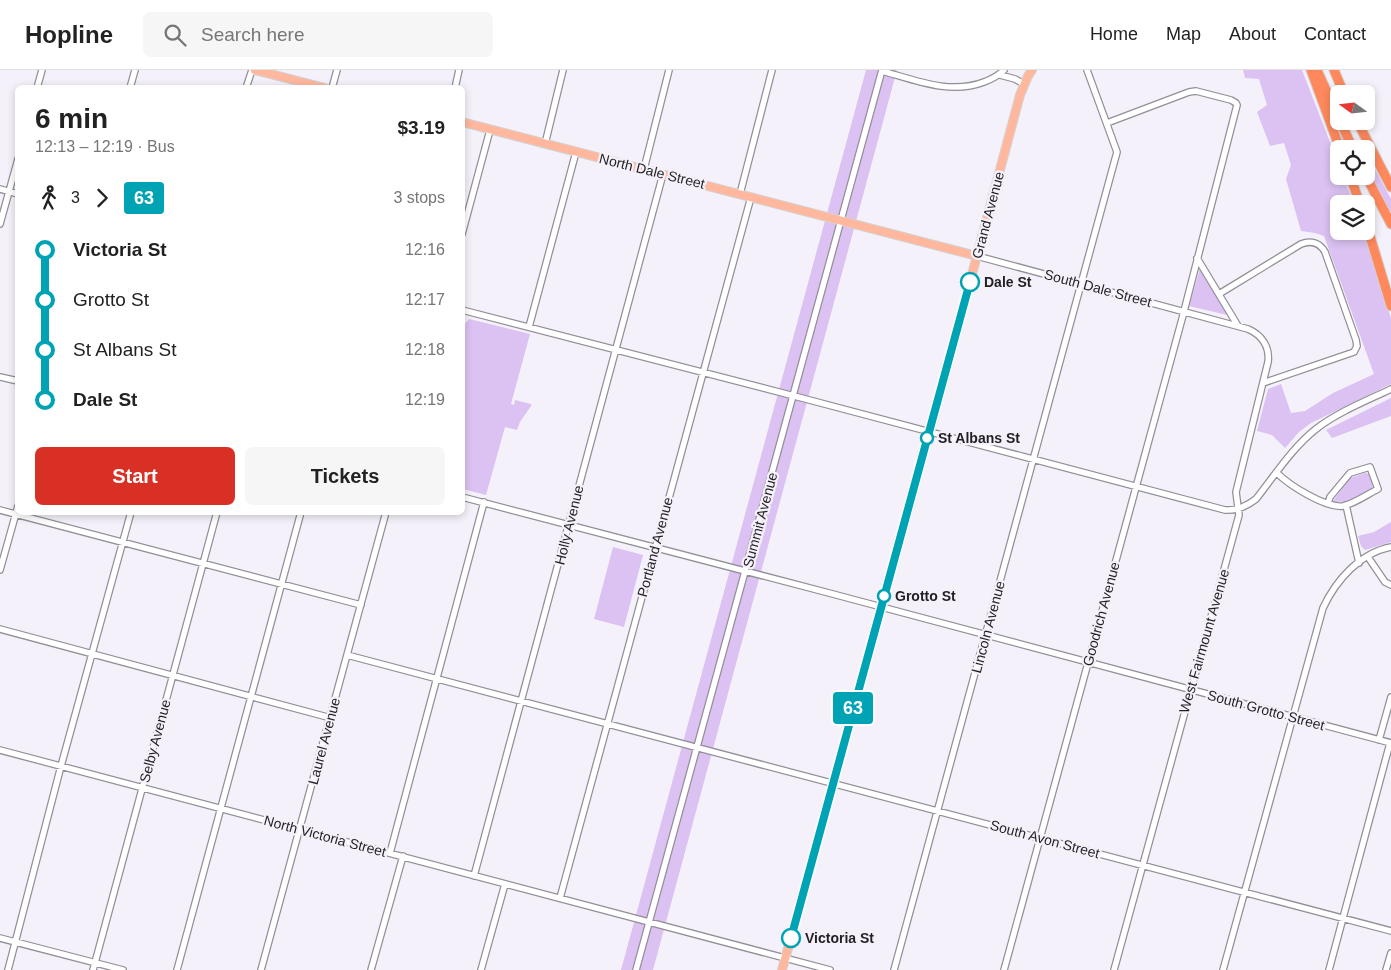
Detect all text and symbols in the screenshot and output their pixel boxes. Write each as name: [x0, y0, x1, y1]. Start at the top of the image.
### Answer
search box: [143, 12, 493, 57]
text: Hopline: [25, 21, 113, 48]
icon: search: [161, 21, 189, 49]
text: Search here: [201, 24, 305, 45]
text: Home: [1090, 24, 1138, 44]
text: Map: [1166, 24, 1201, 44]
text: About: [1229, 24, 1276, 44]
text: Contact: [1304, 24, 1366, 44]
north arrow: [1330, 85, 1375, 130]
map controls: [1330, 85, 1375, 240]
text: 6 min: [35, 103, 108, 134]
text: $3.19: [397, 117, 445, 138]
text: 12:13 – 12:19 · Bus: [35, 138, 175, 155]
button: locate: [1330, 140, 1375, 185]
street label: North Dale Street: [598, 150, 707, 192]
street label: Grand Avenue: [969, 170, 1007, 260]
icon: walk: [35, 184, 63, 212]
icon: forward: [88, 184, 116, 212]
text: 63: [134, 188, 154, 208]
text: 3: [71, 189, 80, 206]
text: 3 stops: [393, 189, 445, 206]
button: layers: [1330, 195, 1375, 240]
text: Victoria St: [73, 239, 167, 260]
text: 12:16: [405, 241, 445, 258]
street label: South Dale Street: [1043, 266, 1154, 310]
marker: Dale St: [960, 272, 980, 292]
place label: Dale St: [984, 274, 1032, 290]
text: Grotto St: [73, 289, 149, 310]
text: 12:17: [405, 291, 445, 308]
text: St Albans St: [73, 339, 177, 360]
text: 12:18: [405, 341, 445, 358]
text: Dale St: [73, 389, 137, 410]
text: 12:19: [405, 391, 445, 408]
place label: St Albans St: [938, 430, 1020, 446]
marker: St Albans St: [920, 431, 934, 445]
button: Start: [35, 447, 235, 505]
button: Tickets: [245, 447, 445, 505]
street label: Summit Avenue: [740, 470, 780, 569]
street label: Holly Avenue: [551, 483, 587, 566]
street label: Portland Avenue: [634, 495, 676, 599]
street label: Goodrich Avenue: [1079, 560, 1123, 668]
street label: West Fairmount Avenue: [1176, 567, 1232, 715]
street label: Lincoln Avenue: [968, 579, 1008, 675]
place label: Grotto St: [895, 588, 956, 604]
marker: Grotto St: [877, 589, 891, 603]
street label: South Grotto Street: [1206, 687, 1326, 733]
line badge: 63: [830, 692, 876, 724]
street label: Laurel Avenue: [305, 696, 343, 786]
street label: Selby Avenue: [136, 697, 174, 784]
text: 63: [843, 698, 863, 718]
street label: North Victoria Street: [262, 812, 388, 860]
street label: South Avon Street: [989, 817, 1102, 861]
marker: Victoria St: [781, 928, 801, 948]
place label: Victoria St: [805, 930, 874, 946]

